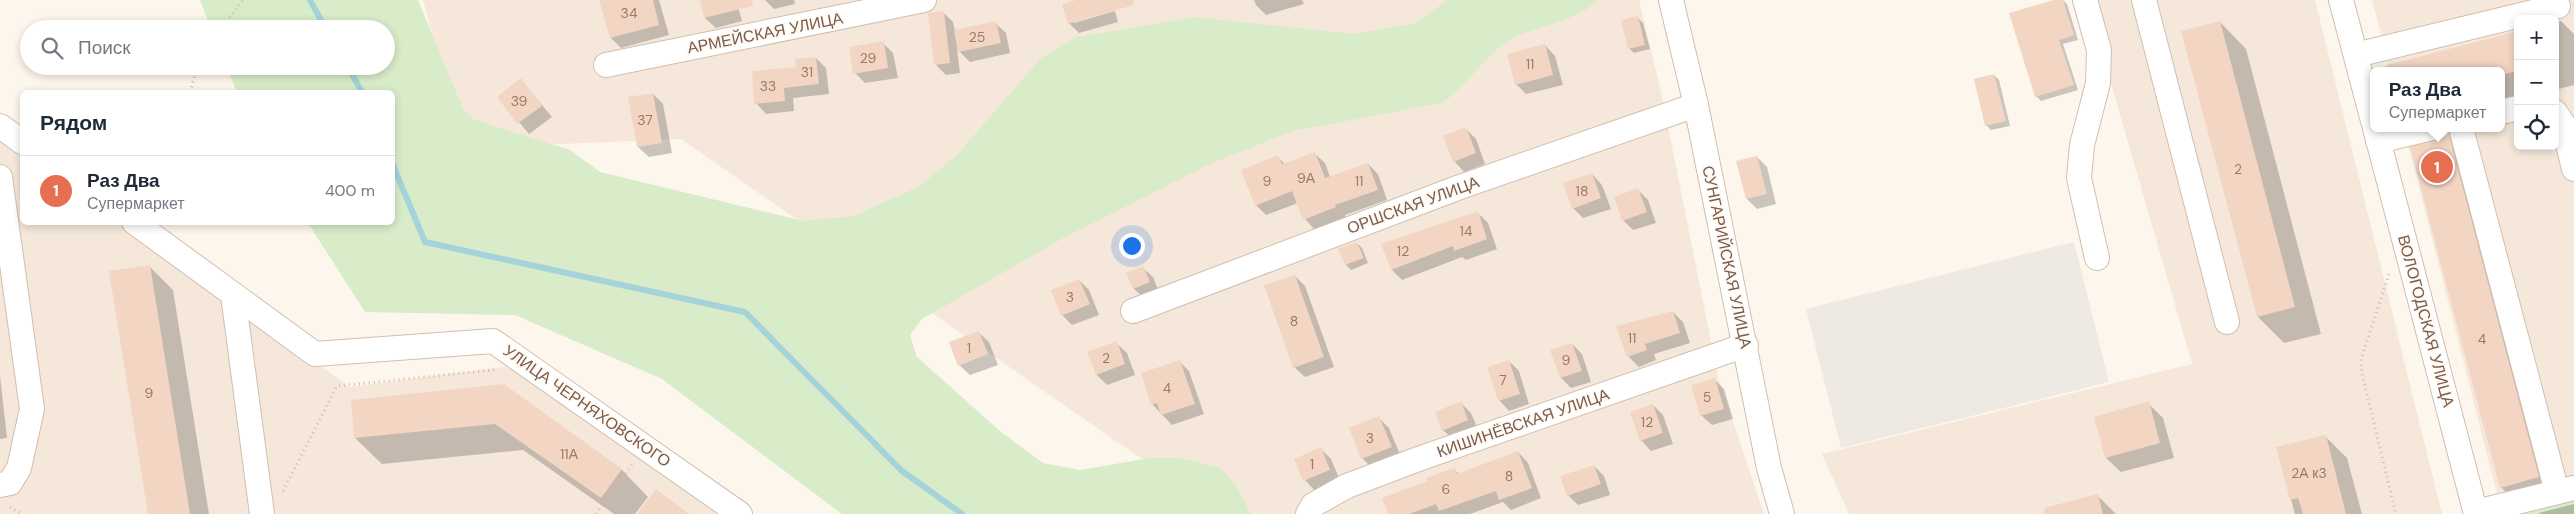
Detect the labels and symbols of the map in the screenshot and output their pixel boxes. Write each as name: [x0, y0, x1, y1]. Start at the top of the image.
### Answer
house number: 34: [621, 4, 638, 22]
street label: АРМЕЙСКАЯ УЛИЦА: [685, 8, 845, 58]
house number: 25: [969, 28, 985, 46]
house number: 29: [860, 49, 877, 67]
house number: 11: [1526, 55, 1534, 73]
house number: 31: [801, 63, 813, 81]
house number: 33: [760, 77, 776, 95]
house number: 39: [511, 92, 528, 110]
house number: 37: [637, 111, 653, 129]
pin: 1: [2421, 148, 2453, 186]
house number: 2: [2234, 160, 2242, 178]
street label: СУНГАРИЙСКАЯ УЛИЦА: [1697, 164, 1757, 351]
house number: 9А: [1297, 169, 1316, 187]
street label: ОРШСКАЯ УЛИЦА: [1344, 171, 1482, 239]
house number: 9: [1263, 172, 1272, 190]
house number: 11: [1355, 172, 1363, 190]
house number: 18: [1576, 182, 1588, 200]
house number: 14: [1460, 222, 1473, 240]
your location: [1119, 233, 1145, 259]
street label: ВОЛОГОДСКАЯ УЛИЦА: [2393, 233, 2459, 410]
house number: 12: [1397, 242, 1409, 260]
house number: 3: [1066, 288, 1074, 306]
house number: 8: [1290, 312, 1298, 330]
house number: 11: [1628, 329, 1636, 347]
house number: 4: [2478, 330, 2487, 348]
house number: 1: [967, 339, 971, 357]
street label: УЛИЦА ЧЕРНЯХОВСКОГО: [499, 340, 675, 472]
house number: 2: [1102, 349, 1110, 367]
house number: 9: [1562, 351, 1571, 369]
house number: 7: [1499, 371, 1507, 389]
house number: 4: [1163, 379, 1172, 397]
house number: 9: [145, 384, 154, 402]
street label: КИШИНЁВСКАЯ УЛИЦА: [1434, 384, 1612, 462]
house number: 5: [1703, 388, 1711, 406]
house number: 12: [1641, 413, 1653, 431]
house number: 3: [1366, 429, 1374, 447]
house number: 11А: [560, 445, 579, 463]
house number: 1: [1310, 455, 1314, 473]
house number: 2А к3: [2291, 464, 2327, 482]
house number: 8: [1505, 467, 1513, 485]
house number: 6: [1442, 480, 1450, 498]

